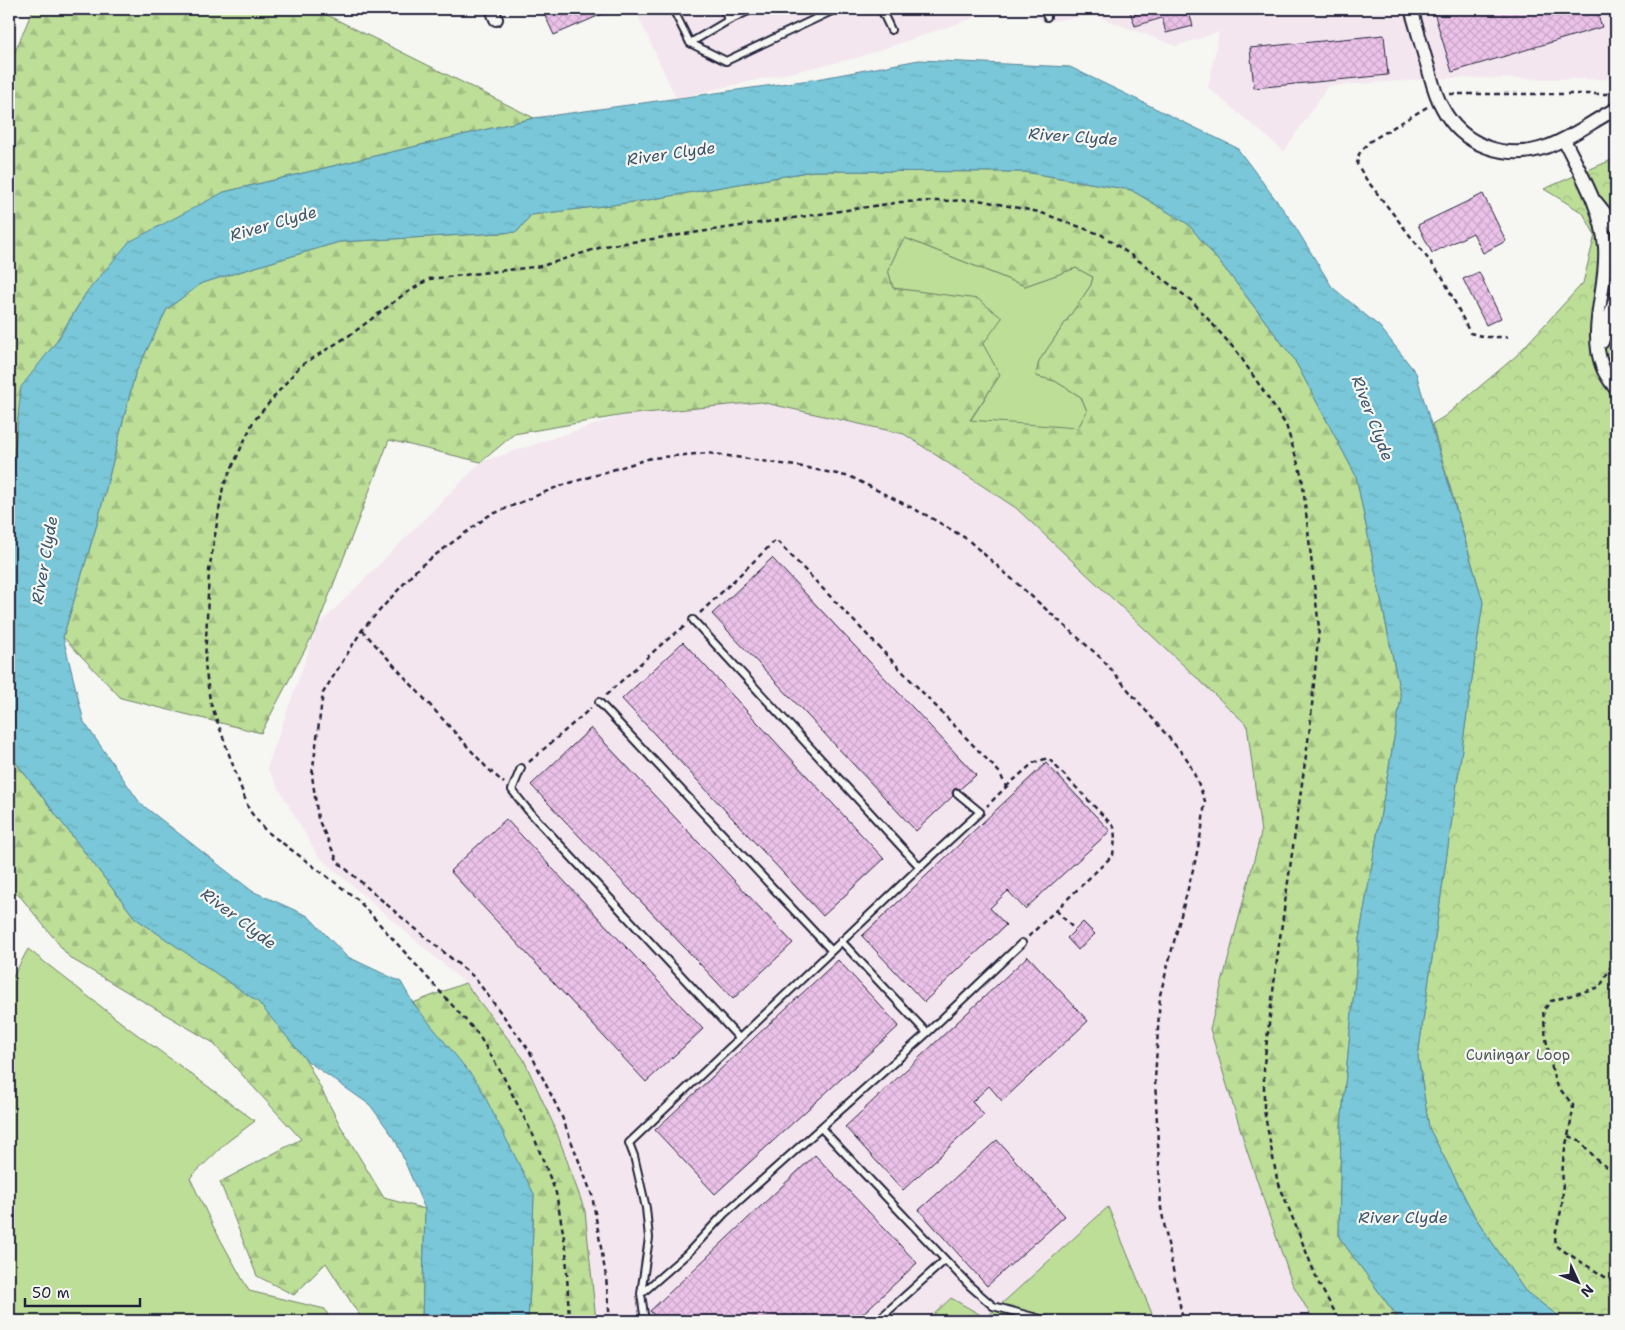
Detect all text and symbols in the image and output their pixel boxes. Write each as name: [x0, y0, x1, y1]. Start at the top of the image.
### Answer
water label: River Clyde: [1028, 123, 1118, 150]
water label: River Clyde: [625, 137, 717, 170]
water label: River Clyde: [227, 201, 319, 246]
water label: River Clyde: [1347, 373, 1398, 464]
water label: River Clyde: [26, 514, 63, 606]
water label: River Clyde: [197, 883, 281, 954]
park label: Cuningar Loop: [1466, 1045, 1570, 1065]
water label: River Clyde: [1358, 1207, 1448, 1228]
north arrow: [1552, 1258, 1602, 1308]
scale bar: [25, 1275, 140, 1307]
text: N: [1577, 1281, 1598, 1301]
text: 50 m: [32, 1283, 70, 1303]

